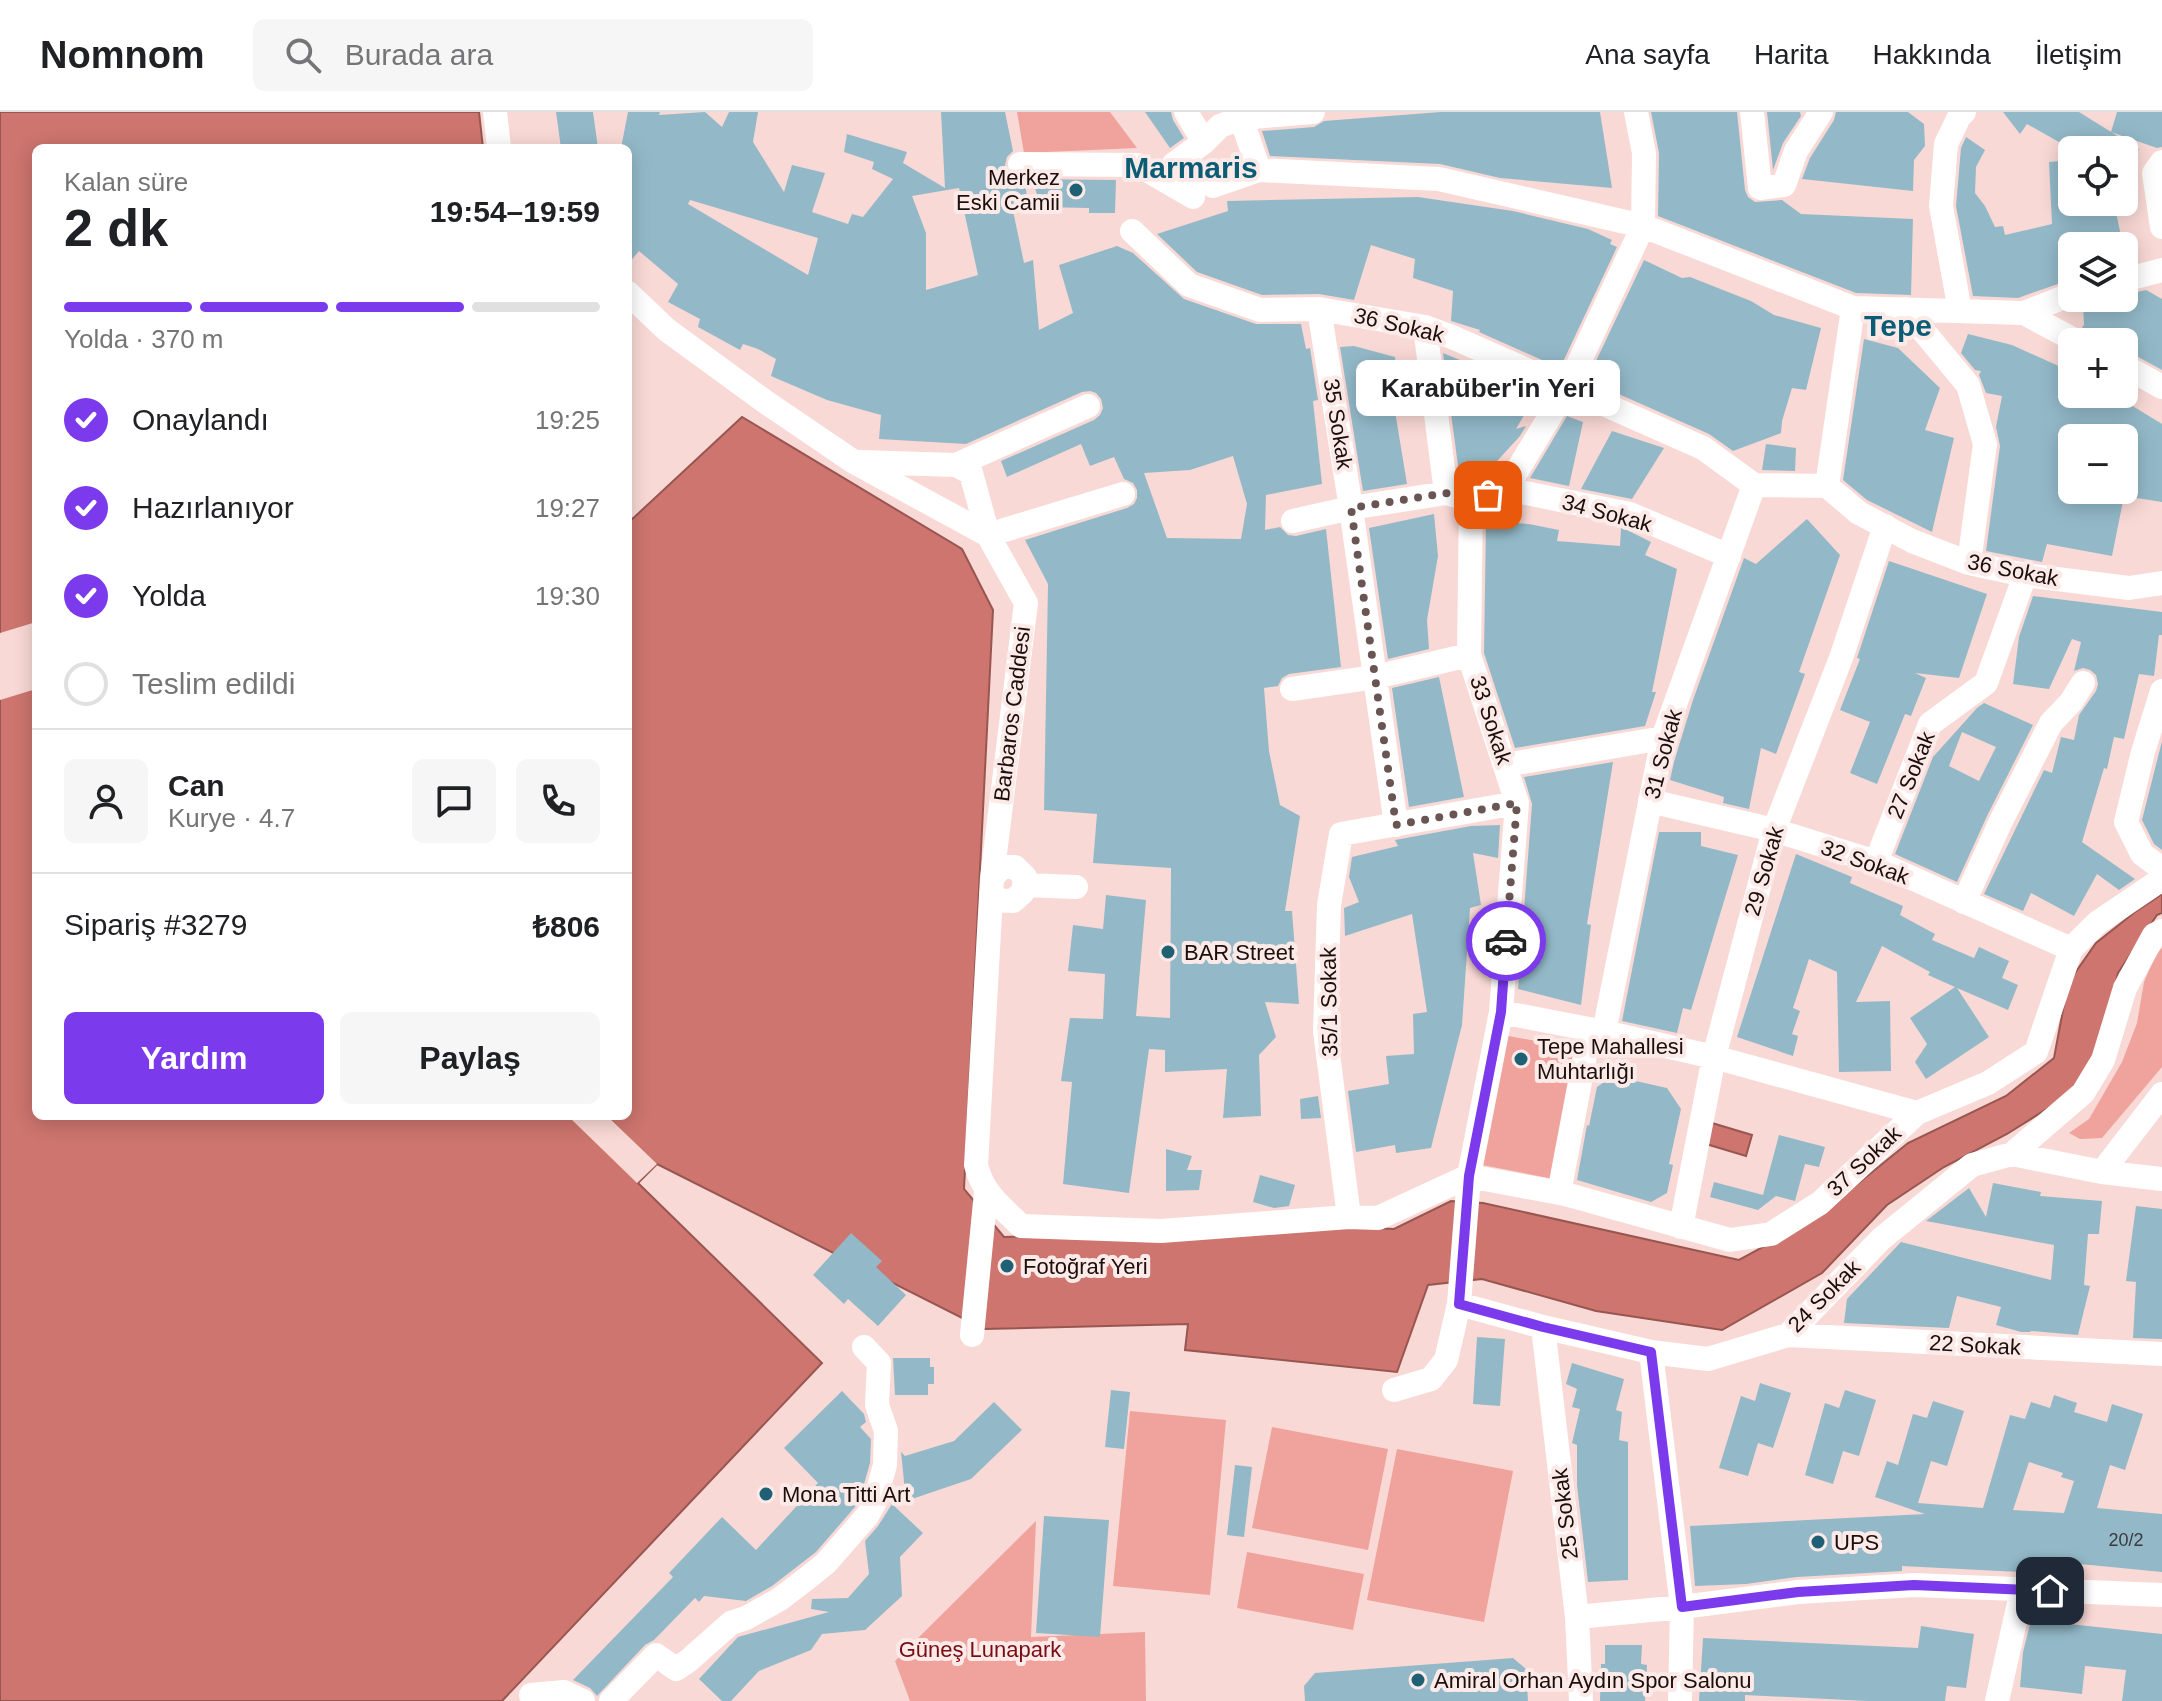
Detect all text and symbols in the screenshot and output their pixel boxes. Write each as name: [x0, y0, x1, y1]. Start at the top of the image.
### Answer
search box: [253, 19, 813, 91]
icon: search: [281, 33, 325, 77]
text: Nomnom: [40, 34, 205, 76]
text: Burada ara: [345, 38, 493, 71]
text: Ana sayfa: [1585, 39, 1710, 70]
text: Harita: [1754, 39, 1829, 70]
text: Hakkında: [1873, 39, 1991, 70]
text: İletişim: [2035, 39, 2122, 70]
map controls: [2058, 136, 2138, 504]
button: locate: [2058, 136, 2138, 216]
district label: Marmaris: [1124, 151, 1258, 184]
place label: Merkez Eski Camii: [956, 165, 1060, 215]
text: Kalan süre: [64, 167, 188, 197]
marker: Merkez Eski Camii: [1067, 181, 1085, 199]
text: 19:54–19:59: [430, 195, 600, 228]
text: 2 dk: [64, 199, 168, 257]
button: layers: [2058, 232, 2138, 312]
street label: 36 Sokak: [1351, 303, 1447, 348]
district label: Tepe: [1864, 309, 1932, 342]
text: Yolda · 370 m: [64, 324, 223, 354]
button: +: [2058, 328, 2138, 408]
callout: Karabüber'in Yeri: [1356, 359, 1620, 415]
text: Karabüber'in Yeri: [1381, 373, 1595, 403]
street label: 35 Sokak: [1318, 377, 1358, 472]
icon: check: [64, 398, 108, 442]
text: Onaylandı: [132, 403, 269, 436]
text: 19:25: [535, 405, 600, 435]
button: −: [2058, 424, 2138, 504]
pin: [1454, 461, 1522, 529]
icon: bag: [1466, 473, 1510, 517]
icon: check: [64, 486, 108, 530]
street label: 34 Sokak: [1559, 489, 1655, 537]
text: Hazırlanıyor: [132, 491, 294, 524]
text: 19:27: [535, 493, 600, 523]
street label: 36 Sokak: [1966, 549, 2061, 591]
icon: check: [64, 574, 108, 618]
text: Yolda: [132, 579, 206, 612]
text: 19:30: [535, 581, 600, 611]
street label: Barbaros Caddesi: [989, 625, 1035, 803]
text: Teslim edildi: [132, 667, 295, 700]
street label: 33 Sokak: [1465, 673, 1517, 768]
street label: 31 Sokak: [1639, 706, 1687, 802]
street label: 27 Sokak: [1882, 727, 1940, 822]
button: person: [64, 759, 148, 843]
button: chat: [412, 759, 496, 843]
button: phone: [516, 759, 600, 843]
text: Can: [168, 769, 225, 802]
text: Kurye · 4.7: [168, 803, 295, 833]
street label: 29 Sokak: [1739, 823, 1789, 919]
street label: 32 Sokak: [1818, 835, 1913, 890]
courier: [1466, 901, 1546, 981]
text: Sipariş #3279: [64, 908, 247, 941]
text: ₺806: [533, 910, 600, 943]
icon: car: [1484, 919, 1528, 963]
place label: BAR Street: [1184, 940, 1294, 965]
marker: BAR Street: [1159, 943, 1177, 961]
street label: 35/1 Sokak: [1316, 946, 1342, 1057]
button: Yardım: [64, 1012, 324, 1104]
button: Paylaş: [340, 1012, 600, 1104]
place label: Tepe Mahallesi Muhtarlığı: [1537, 1034, 1684, 1084]
marker: Tepe Mahallesi Muhtarlığı: [1512, 1050, 1530, 1068]
street label: 37 Sokak: [1822, 1120, 1907, 1201]
place label: Fotoğraf Yeri: [1023, 1254, 1148, 1279]
street label: 24 Sokak: [1783, 1254, 1866, 1337]
marker: Fotoğraf Yeri: [998, 1257, 1016, 1275]
street label: 22 Sokak: [1929, 1330, 2022, 1360]
street label: 25 Sokak: [1547, 1466, 1583, 1561]
place label: Mona Titti Art: [782, 1482, 910, 1507]
marker: Mona Titti Art: [757, 1485, 775, 1503]
place label: UPS: [1834, 1530, 1879, 1555]
house number: 20/2: [2108, 1530, 2144, 1550]
marker: UPS: [1809, 1533, 1827, 1551]
pin: [2016, 1557, 2084, 1625]
icon: home: [2028, 1569, 2072, 1613]
park label: Güneş Lunapark: [899, 1637, 1062, 1662]
place label: Amiral Orhan Aydın Spor Salonu: [1434, 1668, 1752, 1693]
marker: Amiral Orhan Aydın Spor Salonu: [1409, 1671, 1427, 1689]

